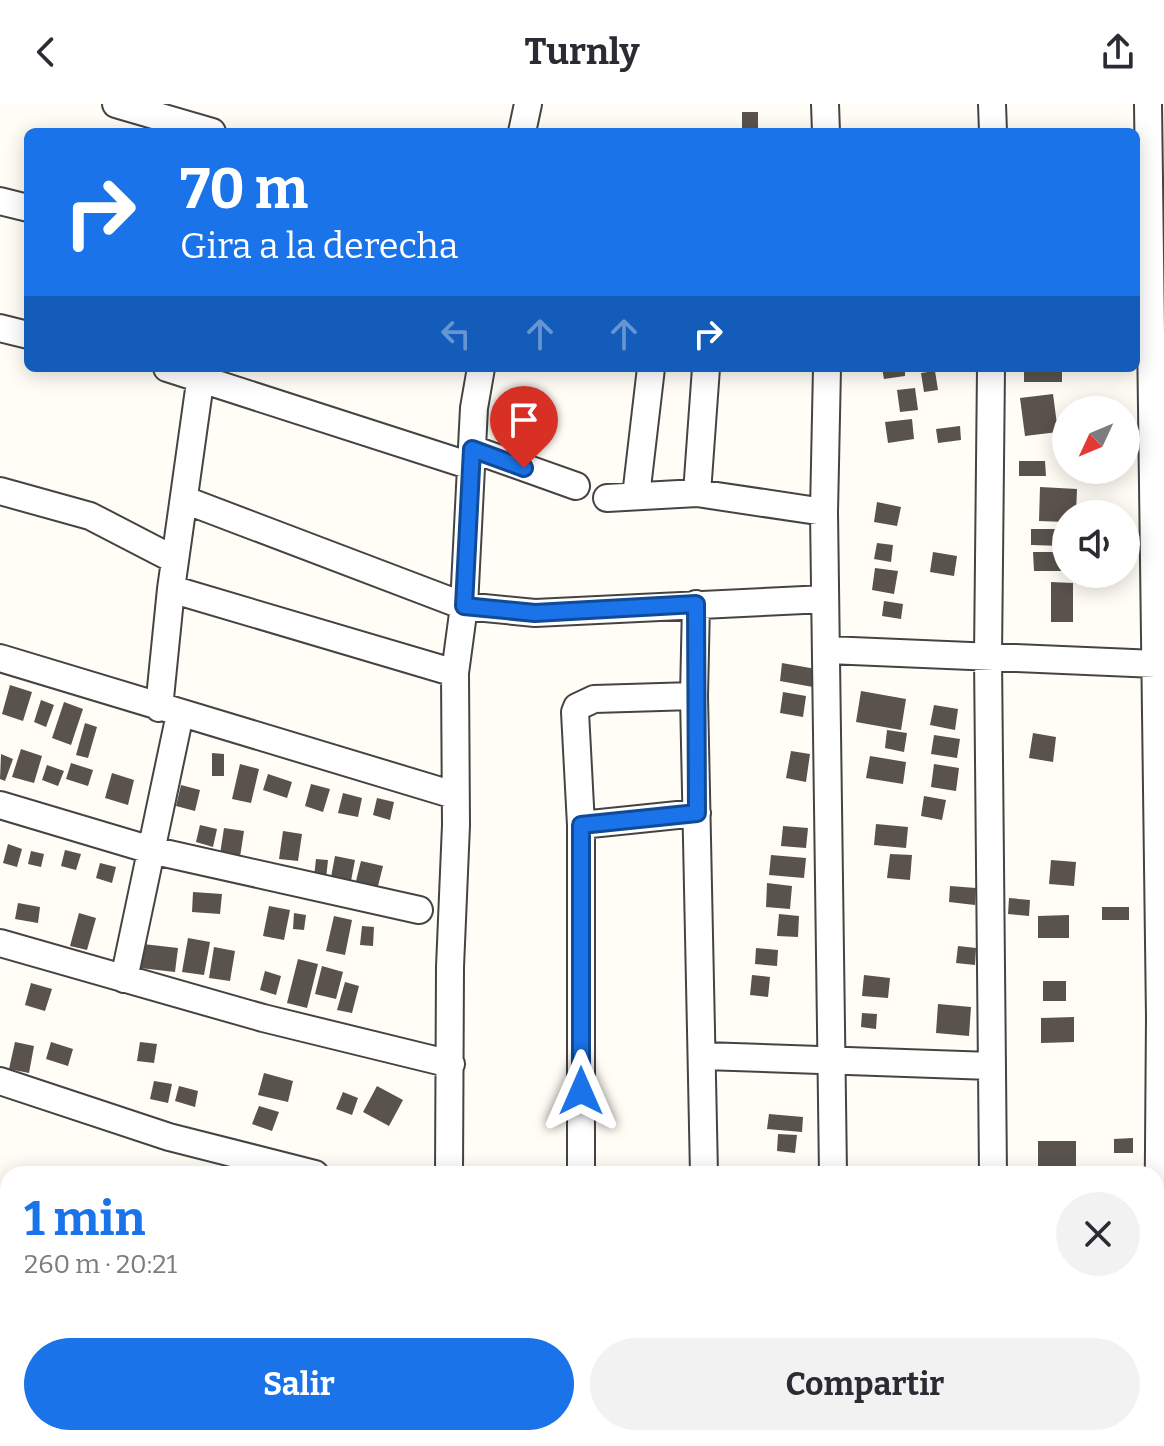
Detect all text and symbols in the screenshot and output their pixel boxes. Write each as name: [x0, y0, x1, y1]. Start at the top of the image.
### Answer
icon: back: [24, 30, 68, 74]
text: Turnly: [525, 30, 639, 74]
icon: share: [1096, 30, 1140, 74]
text: 70 m: [180, 156, 308, 223]
icon: right: [48, 160, 152, 264]
text: Gira a la derecha: [180, 224, 458, 268]
icon: left: [434, 312, 478, 356]
icon: ahead: [518, 312, 562, 356]
icon: ahead: [602, 312, 646, 356]
icon: right: [686, 312, 730, 356]
pin: [490, 386, 558, 468]
north arrow: [1052, 396, 1140, 484]
map controls: [1052, 396, 1140, 588]
icon: arrive: [502, 398, 546, 442]
button: sound: [1052, 500, 1140, 588]
position arrow: [539, 1049, 623, 1133]
text: 1 min: [24, 1190, 145, 1248]
button: close: [1056, 1192, 1140, 1276]
text: 260 m · 20:21: [24, 1249, 177, 1280]
button: Salir: [24, 1338, 574, 1430]
button: Compartir: [590, 1338, 1140, 1430]

